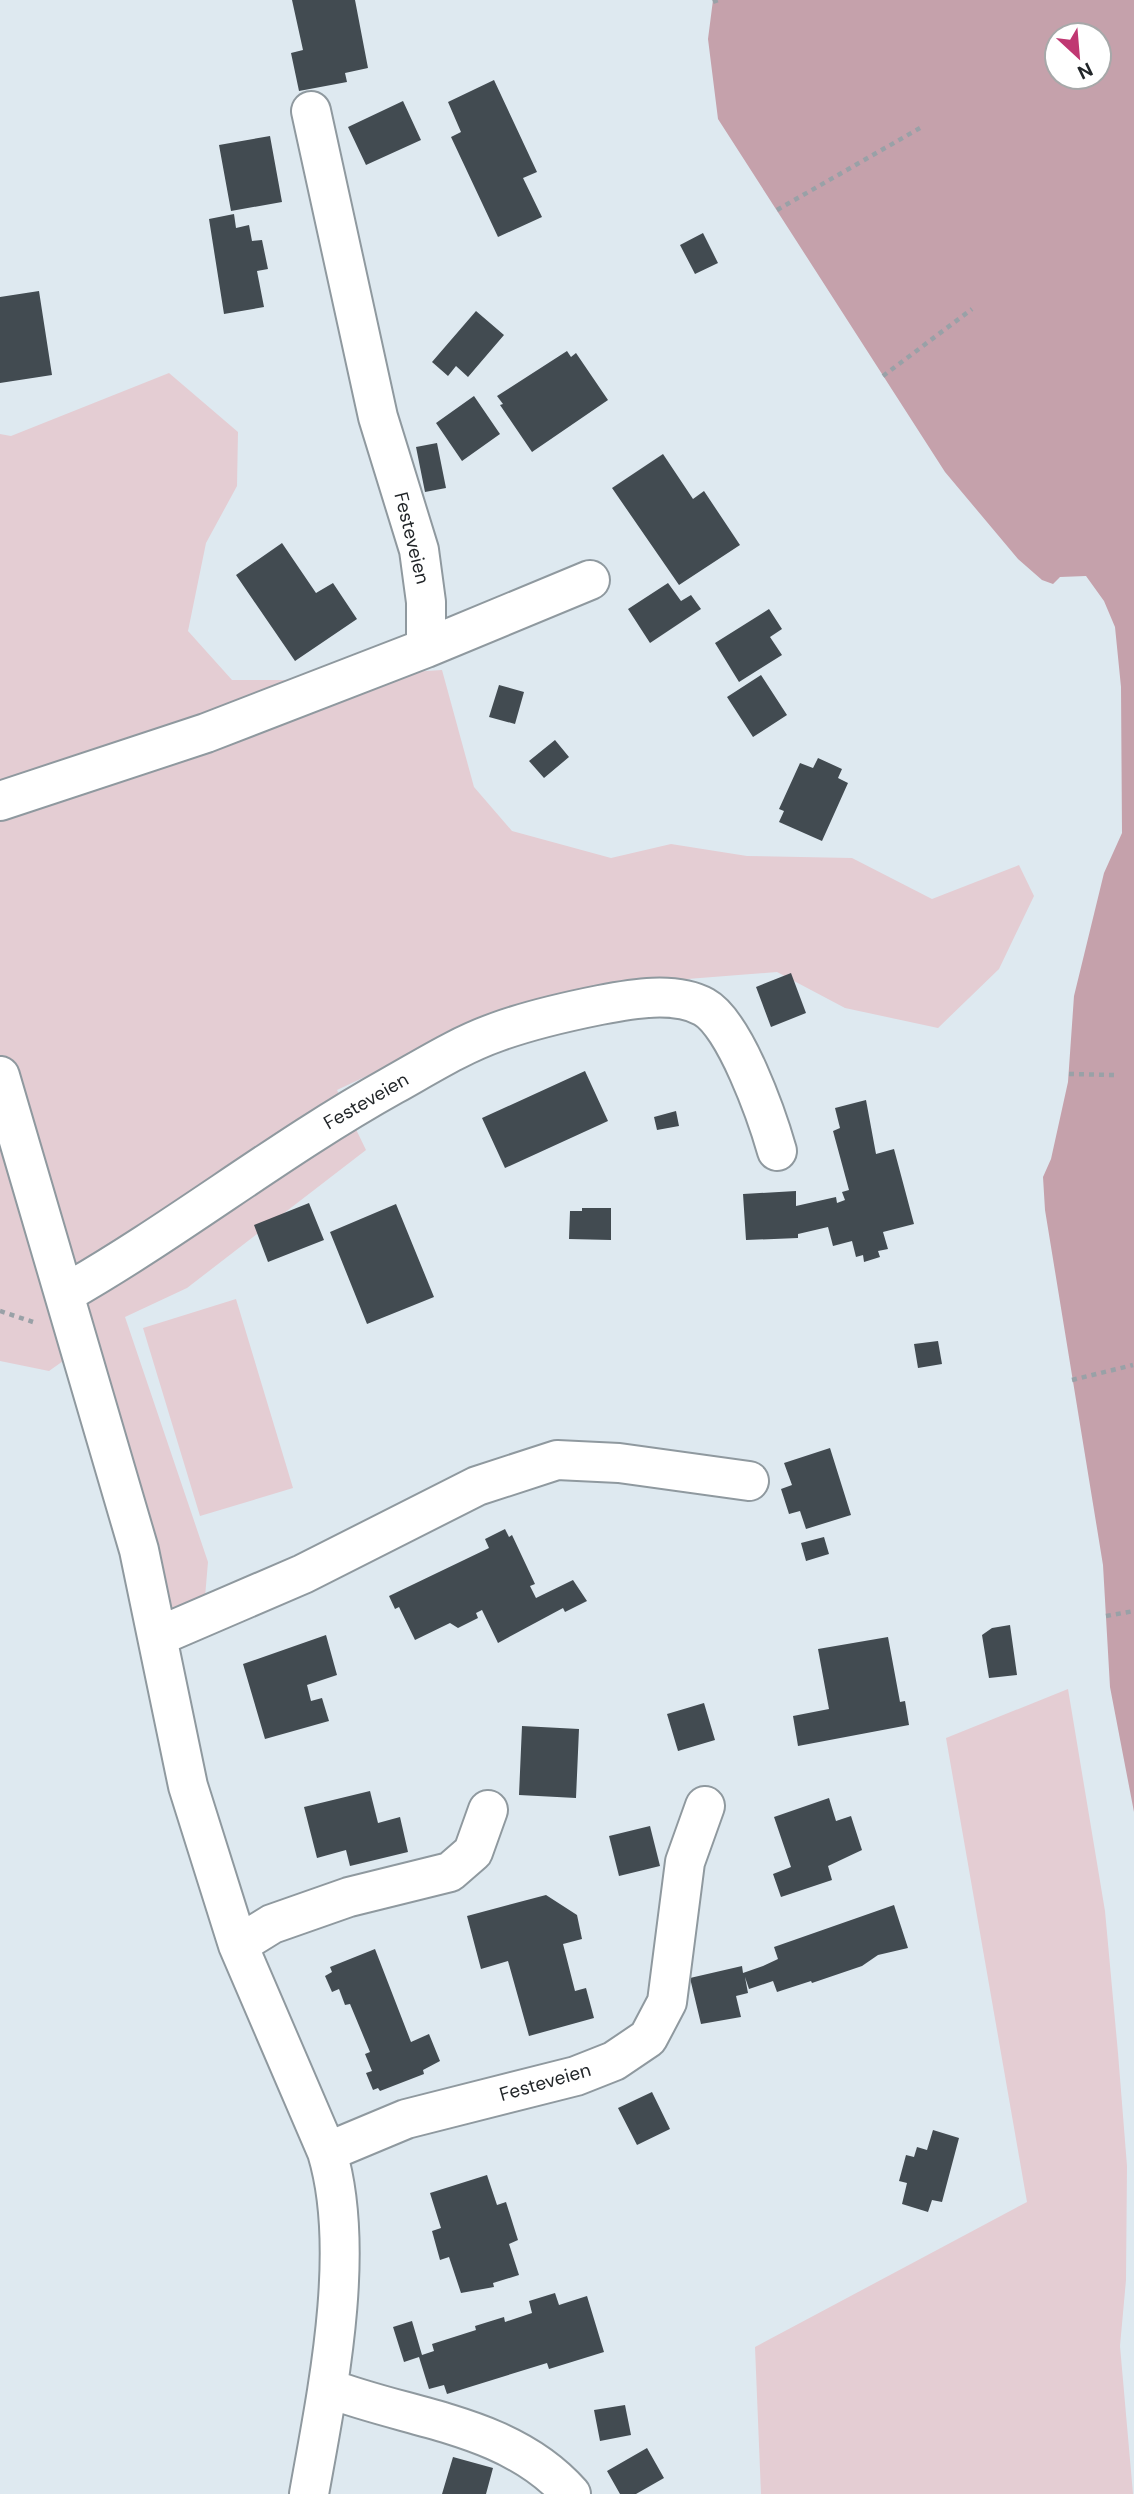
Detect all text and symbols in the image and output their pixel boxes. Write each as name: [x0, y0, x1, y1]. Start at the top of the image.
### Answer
north arrow: [1043, 21, 1113, 91]
text: N: [1074, 57, 1097, 85]
street label: Festeveien: [389, 489, 435, 587]
street label: Festeveien: [319, 1067, 413, 1135]
street label: Festeveien: [496, 2057, 594, 2107]

